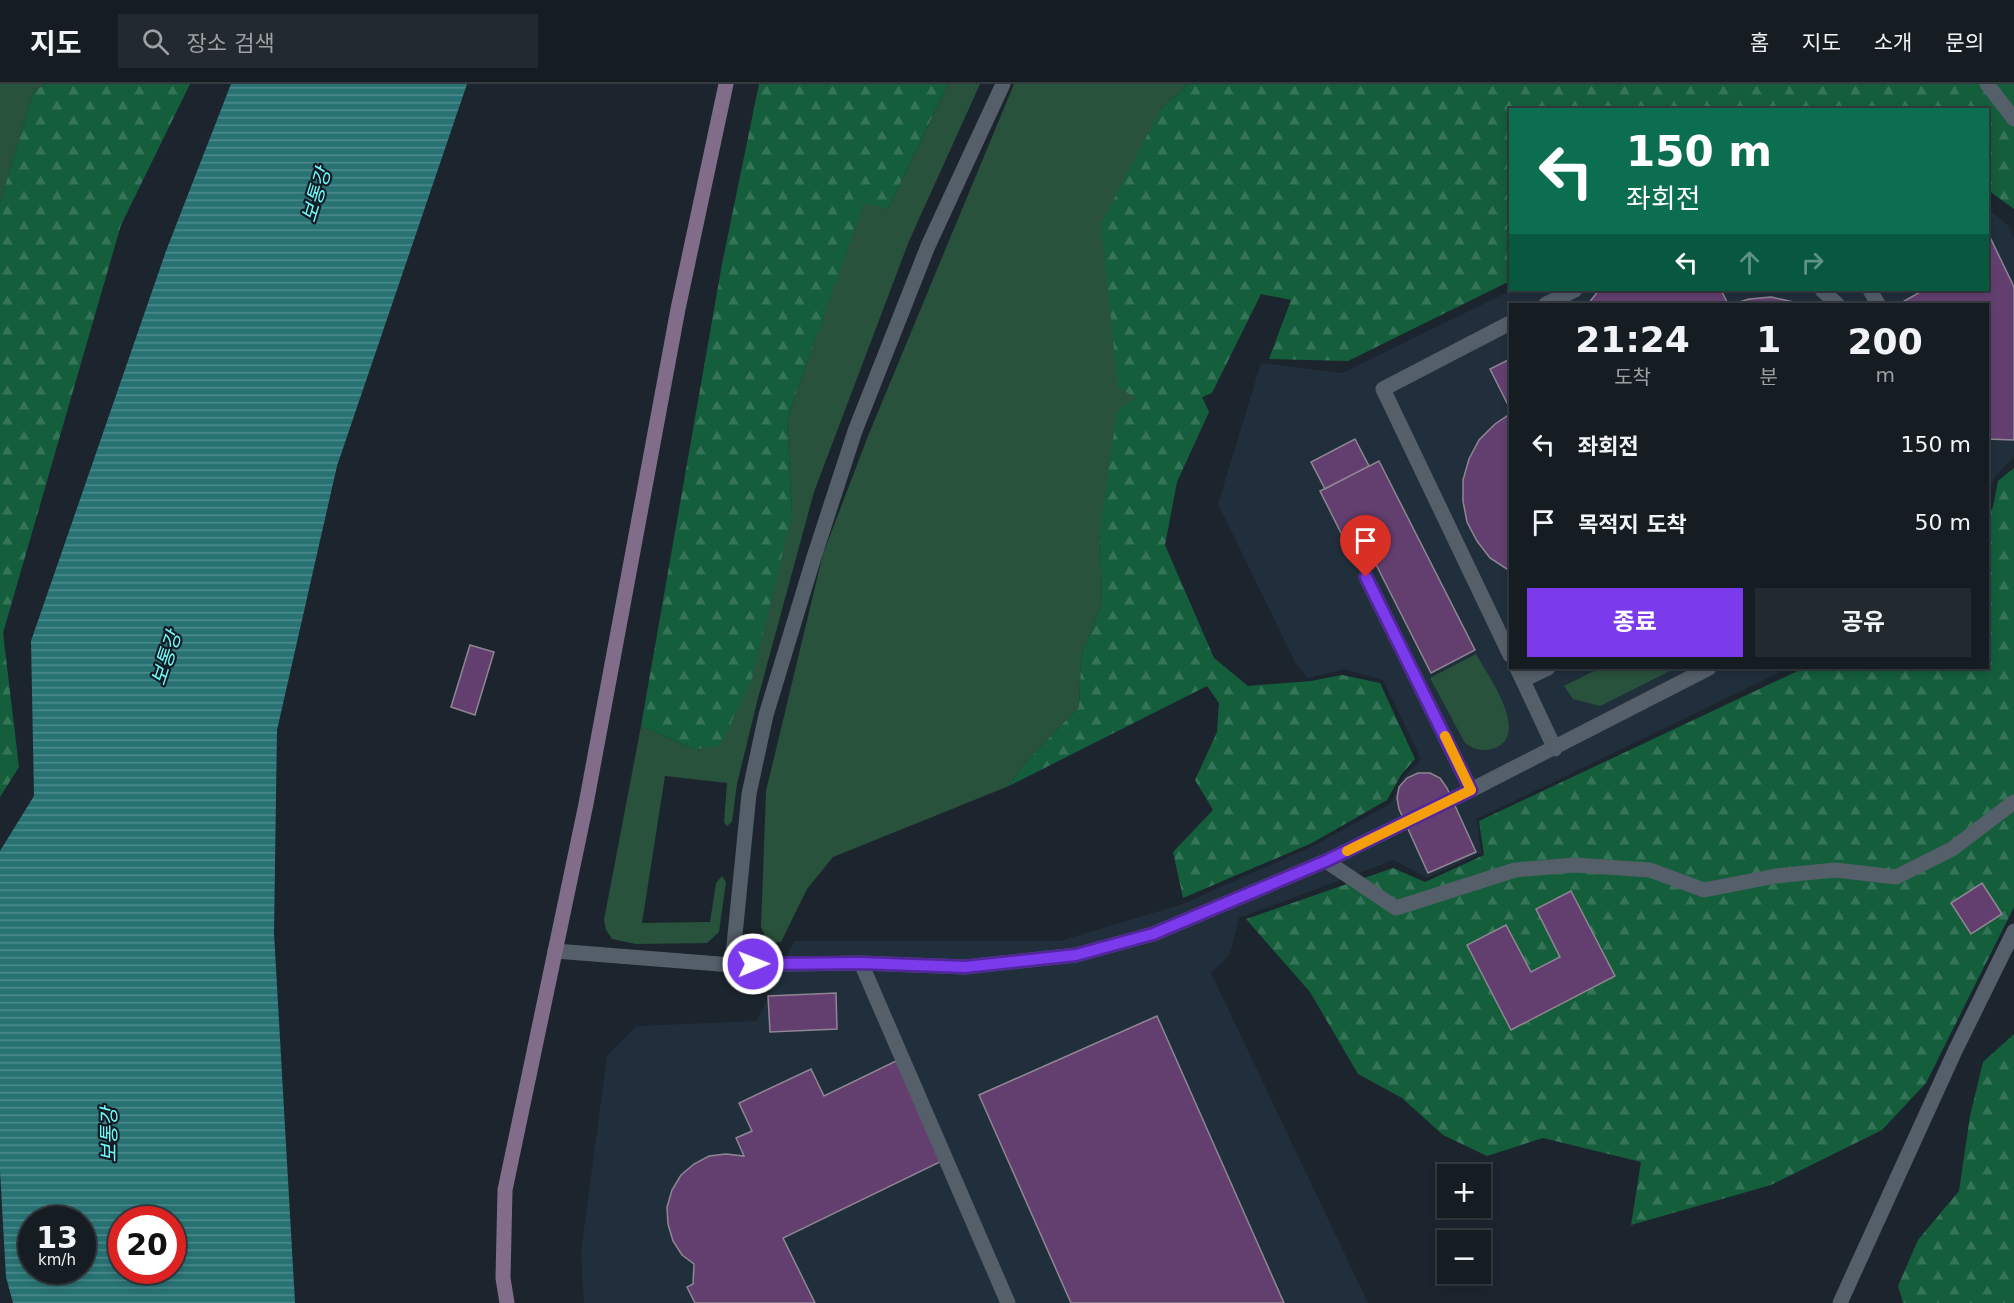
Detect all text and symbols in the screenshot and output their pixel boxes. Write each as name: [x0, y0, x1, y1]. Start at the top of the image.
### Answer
search box: [118, 14, 538, 68]
icon: search: [139, 25, 172, 58]
text: 지도: [30, 27, 82, 60]
text: 장소 검색: [187, 31, 275, 56]
text: 홈: [1750, 31, 1769, 55]
text: 지도: [1802, 31, 1841, 55]
text: 소개: [1874, 31, 1912, 55]
text: 문의: [1945, 31, 1984, 55]
text: 150 m: [1626, 127, 1772, 176]
icon: left: [1527, 132, 1605, 210]
water label: 보통강: [296, 163, 336, 225]
text: 좌회전: [1626, 183, 1701, 214]
icon: left: [1670, 246, 1703, 279]
icon: ahead: [1733, 246, 1766, 279]
icon: right: [1796, 246, 1829, 279]
text: 21:24: [1575, 319, 1690, 360]
text: 1: [1756, 319, 1781, 360]
text: 200: [1848, 321, 1923, 362]
text: m: [1875, 363, 1895, 387]
text: 도착: [1614, 365, 1651, 389]
text: 분: [1760, 365, 1778, 389]
icon: left: [1527, 428, 1560, 461]
text: 150 m: [1901, 432, 1971, 457]
text: 좌회전: [1578, 434, 1639, 459]
icon: arrive: [1527, 506, 1560, 539]
text: 50 m: [1915, 510, 1971, 535]
text: 목적지 도착: [1578, 512, 1687, 537]
pin: [1340, 515, 1391, 577]
icon: arrive: [1349, 524, 1382, 557]
button: 종료: [1527, 588, 1743, 657]
button: 공유: [1755, 588, 1971, 657]
water label: 보통강: [146, 626, 187, 688]
position arrow: [721, 932, 785, 996]
water label: 보통강: [97, 1105, 121, 1163]
map controls: [1437, 1164, 1491, 1284]
button: +: [1437, 1164, 1491, 1218]
speed limit sign: 20: [108, 1206, 186, 1284]
text: 13: [36, 1220, 78, 1255]
button: −: [1437, 1230, 1491, 1284]
text: km/h: [38, 1251, 76, 1269]

